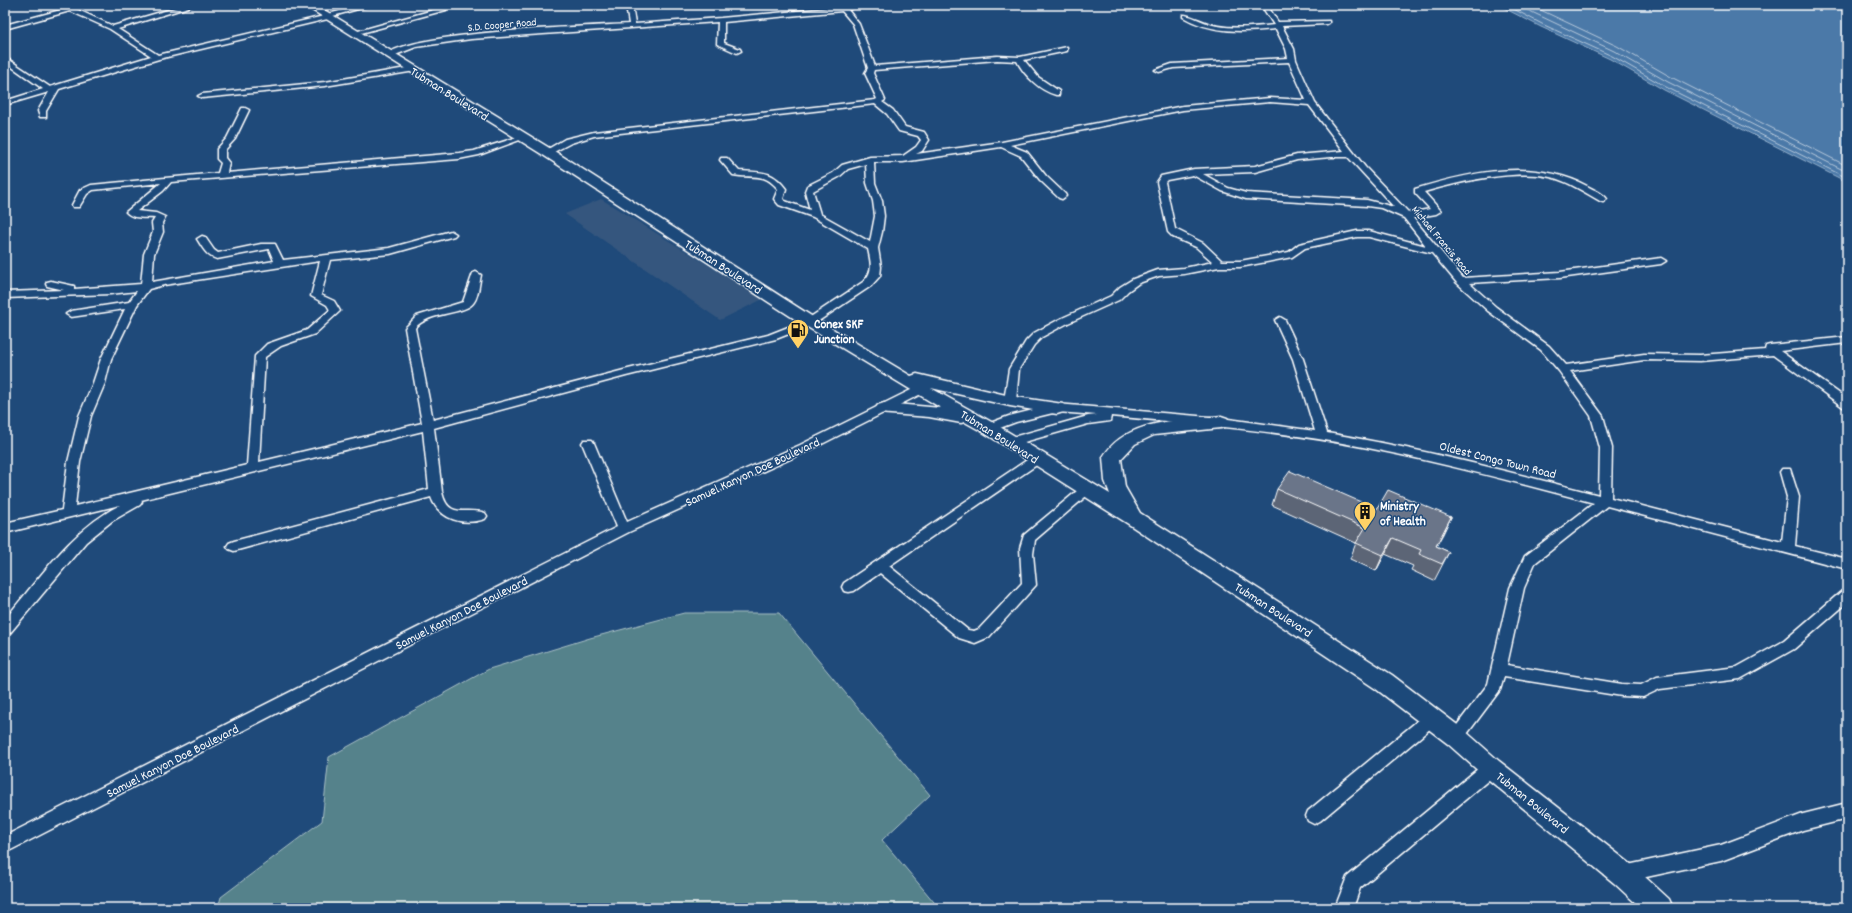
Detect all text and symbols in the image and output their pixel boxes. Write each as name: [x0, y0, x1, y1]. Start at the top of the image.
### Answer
street label: S.D. Cooper Road: [467, 15, 537, 37]
street label: Tubman Boulevard: [406, 63, 492, 127]
street label: Michael Francis Road: [1407, 203, 1474, 280]
street label: Tubman Boulevard: [680, 236, 765, 300]
place label: Conex SKF Junction: [814, 316, 863, 350]
fuel station icon: Conex SKF Junction: [785, 317, 811, 350]
street label: Tubman Boulevard: [956, 406, 1042, 470]
street label: Samuel Kanyon Doe Boulevard: [683, 434, 823, 513]
street label: Oldest Congo Town Road: [1437, 438, 1558, 485]
place label: Ministry of Health: [1380, 498, 1426, 532]
building icon: Ministry of Health: [1352, 499, 1378, 532]
street label: Samuel Kanyon Doe Boulevard: [393, 573, 532, 656]
street label: Tubman Boulevard: [1230, 579, 1315, 643]
street label: Samuel Kanyon Doe Boulevard: [104, 721, 243, 804]
street label: Tubman Boulevard: [1491, 768, 1572, 839]

